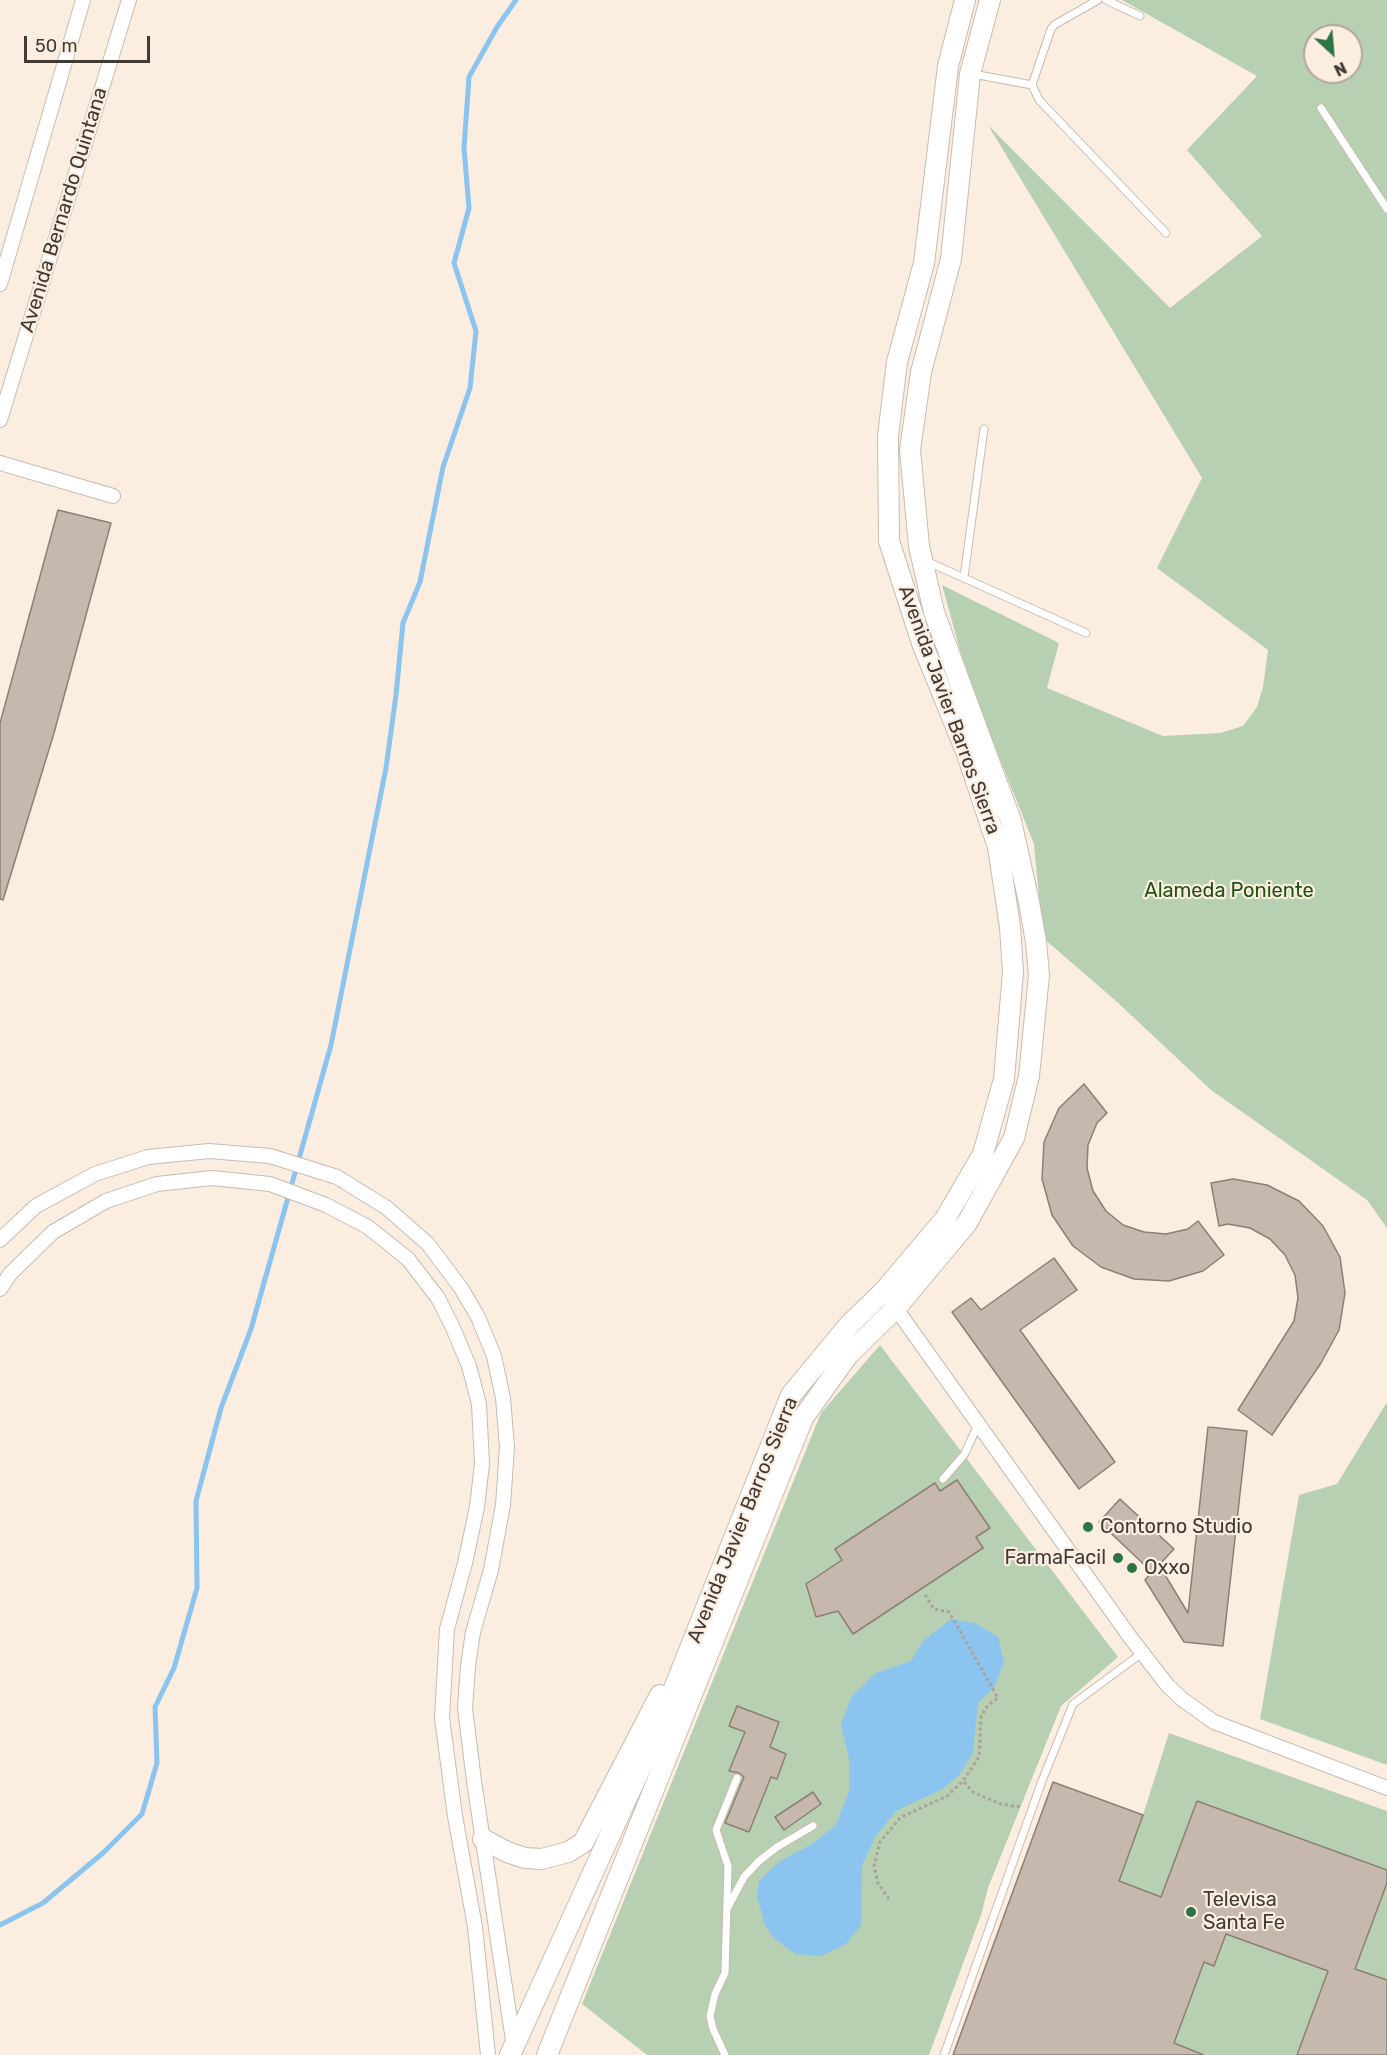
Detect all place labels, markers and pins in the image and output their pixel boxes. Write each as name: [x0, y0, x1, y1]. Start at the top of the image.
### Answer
place label: Contorno Studio: [1100, 1515, 1253, 1539]
marker: Contorno Studio: [1081, 1520, 1095, 1534]
place label: FarmaFacil: [1005, 1546, 1106, 1570]
marker: FarmaFacil: [1111, 1551, 1125, 1565]
place label: Oxxo: [1144, 1556, 1190, 1580]
marker: Oxxo: [1125, 1561, 1139, 1575]
place label: Televisa Santa Fe: [1203, 1888, 1285, 1935]
marker: Televisa Santa Fe: [1184, 1905, 1198, 1919]

